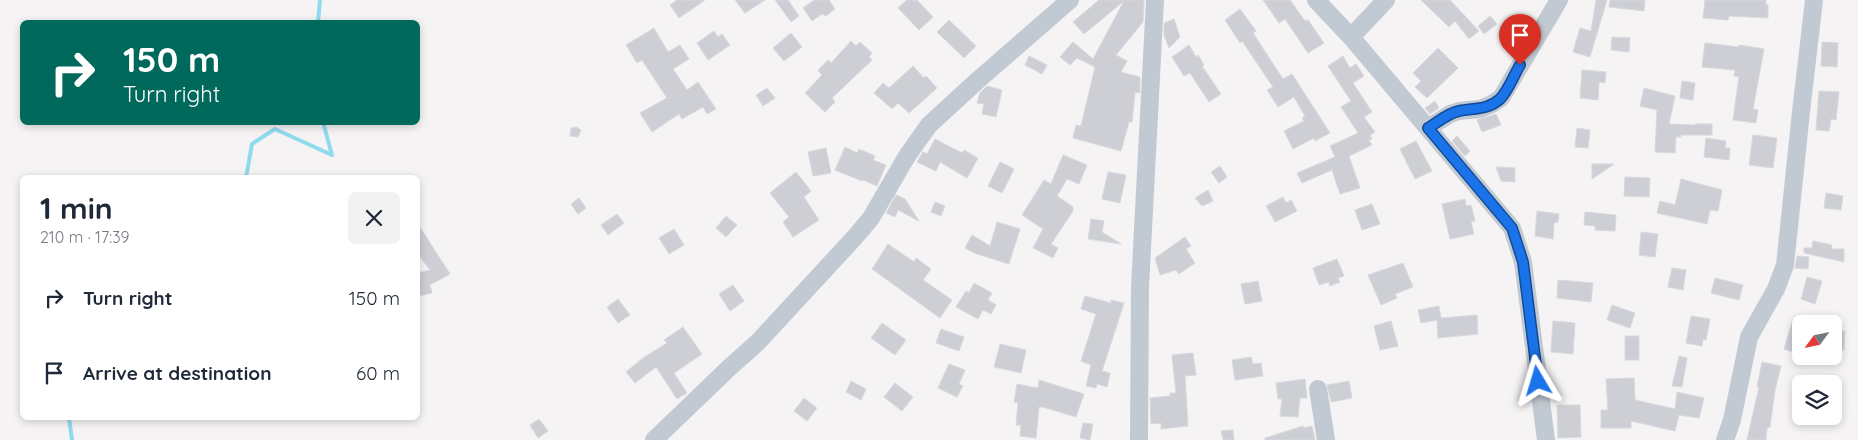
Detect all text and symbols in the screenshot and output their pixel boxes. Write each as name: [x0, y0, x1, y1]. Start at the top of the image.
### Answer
pin: [1499, 14, 1541, 65]
icon: arrive: [1506, 21, 1534, 49]
text: 150 m: [123, 37, 220, 81]
icon: right: [40, 40, 105, 105]
text: Turn right: [123, 80, 220, 108]
text: 1 min: [40, 189, 113, 227]
button: close: [348, 192, 400, 244]
text: 210 m · 17:39: [40, 227, 130, 247]
icon: right: [40, 284, 68, 312]
text: Turn right: [83, 286, 172, 310]
text: 150 m: [349, 286, 400, 310]
north arrow: [1792, 315, 1842, 365]
map controls: [1792, 315, 1842, 425]
position arrow: [1511, 354, 1563, 406]
icon: arrive: [40, 359, 68, 387]
text: Arrive at destination: [83, 361, 272, 385]
text: 60 m: [356, 361, 400, 385]
button: layers: [1792, 375, 1842, 425]

